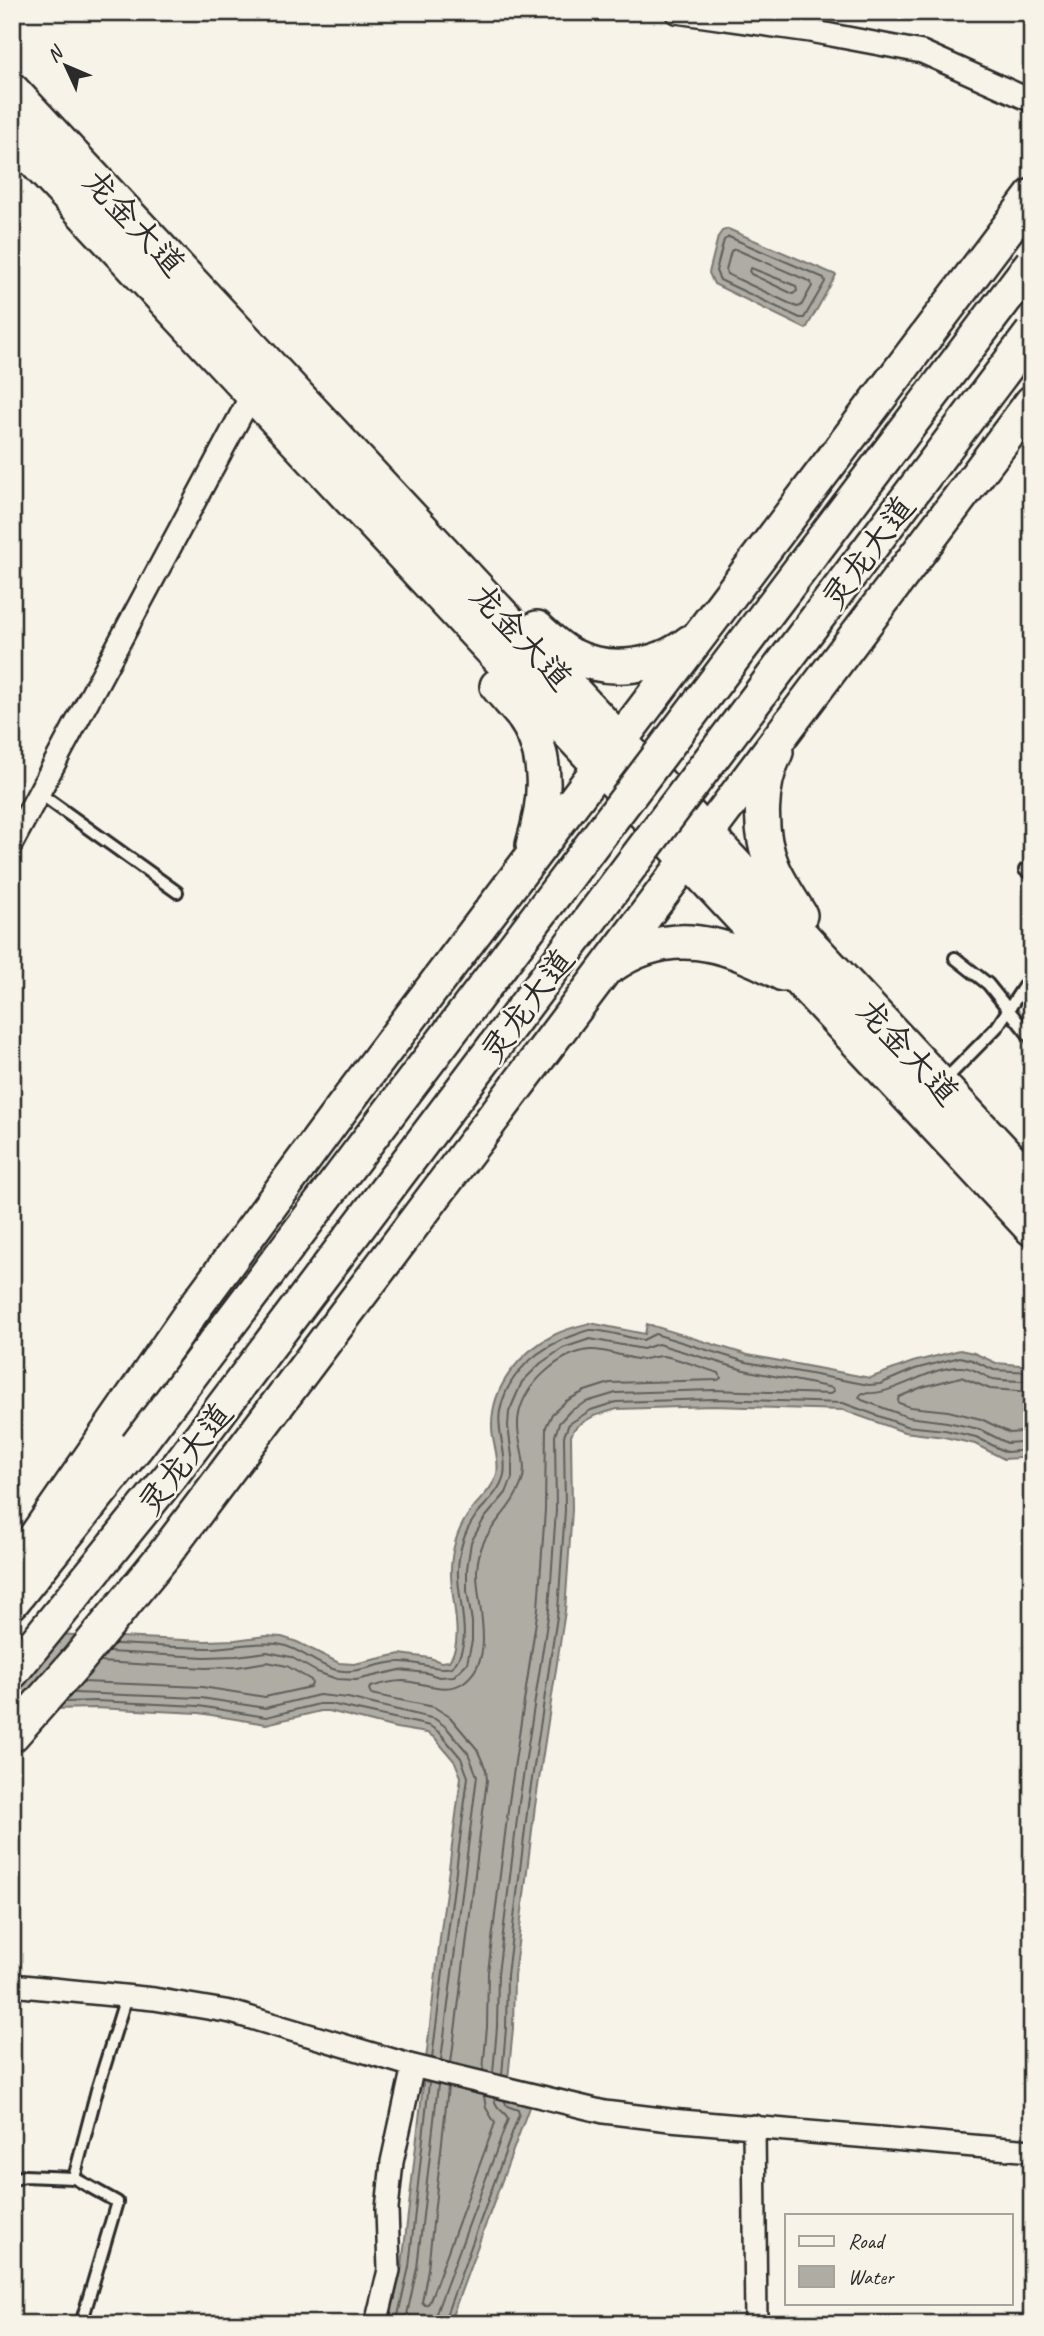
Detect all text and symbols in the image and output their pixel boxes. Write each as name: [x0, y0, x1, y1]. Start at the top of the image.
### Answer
north arrow: [32, 32, 102, 102]
text: N: [42, 40, 69, 67]
street label: 龙金大道: [74, 160, 195, 285]
street label: 灵龙大道: [811, 487, 924, 618]
street label: 龙金大道: [461, 574, 582, 699]
street label: 灵龙大道: [470, 940, 583, 1071]
street label: 龙金大道: [848, 989, 969, 1114]
street label: 灵龙大道: [128, 1394, 242, 1524]
legend: [785, 2214, 1012, 2304]
text: Road: [848, 2228, 887, 2254]
text: Water: [848, 2264, 895, 2290]

